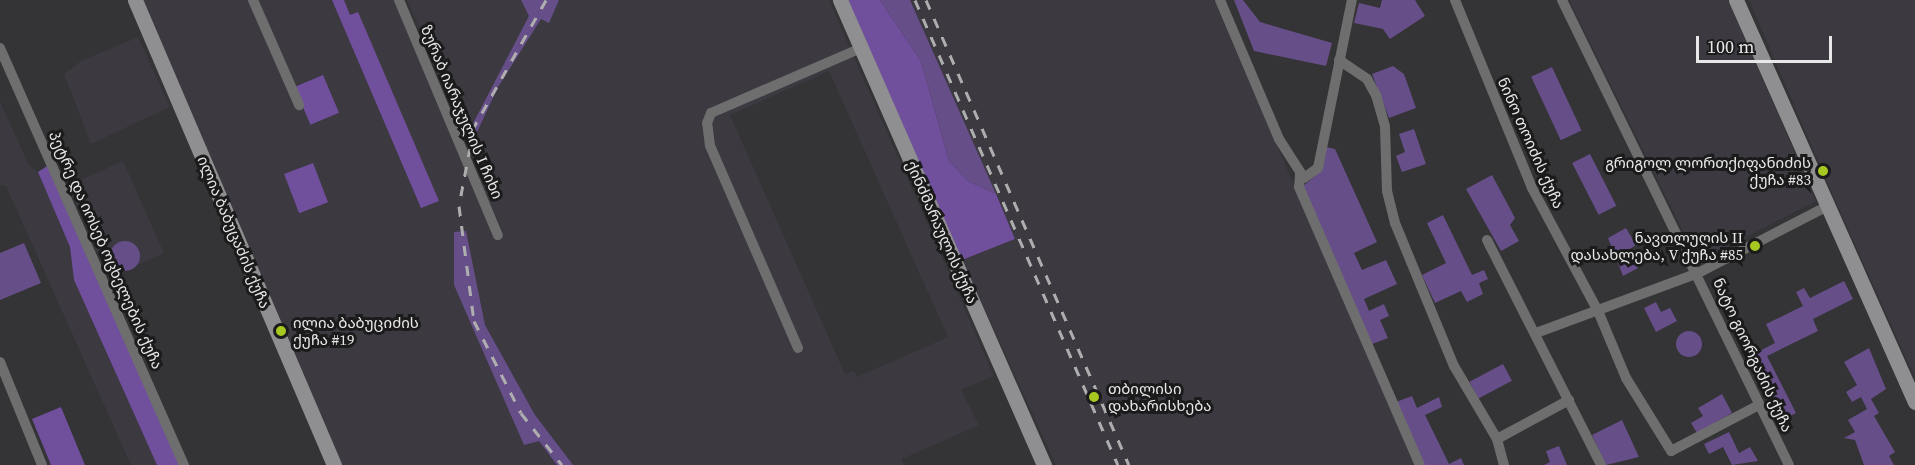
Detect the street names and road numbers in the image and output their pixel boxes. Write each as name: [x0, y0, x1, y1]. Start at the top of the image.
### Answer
street label: ზურაბ იარაჯულის I ჩიხი: [417, 22, 507, 202]
street label: ნინო თოიძის ქუჩა: [1494, 75, 1568, 211]
street label: პეტრე და იოსებ ოცხელების ქუჩა: [45, 128, 167, 372]
street label: ილია ბაბუცაძის ქუჩა: [194, 153, 274, 311]
street label: ქინძმარაულის ქუჩა: [902, 158, 982, 306]
street label: ნატო გიორგაძის ქუჩა: [1709, 275, 1797, 435]

